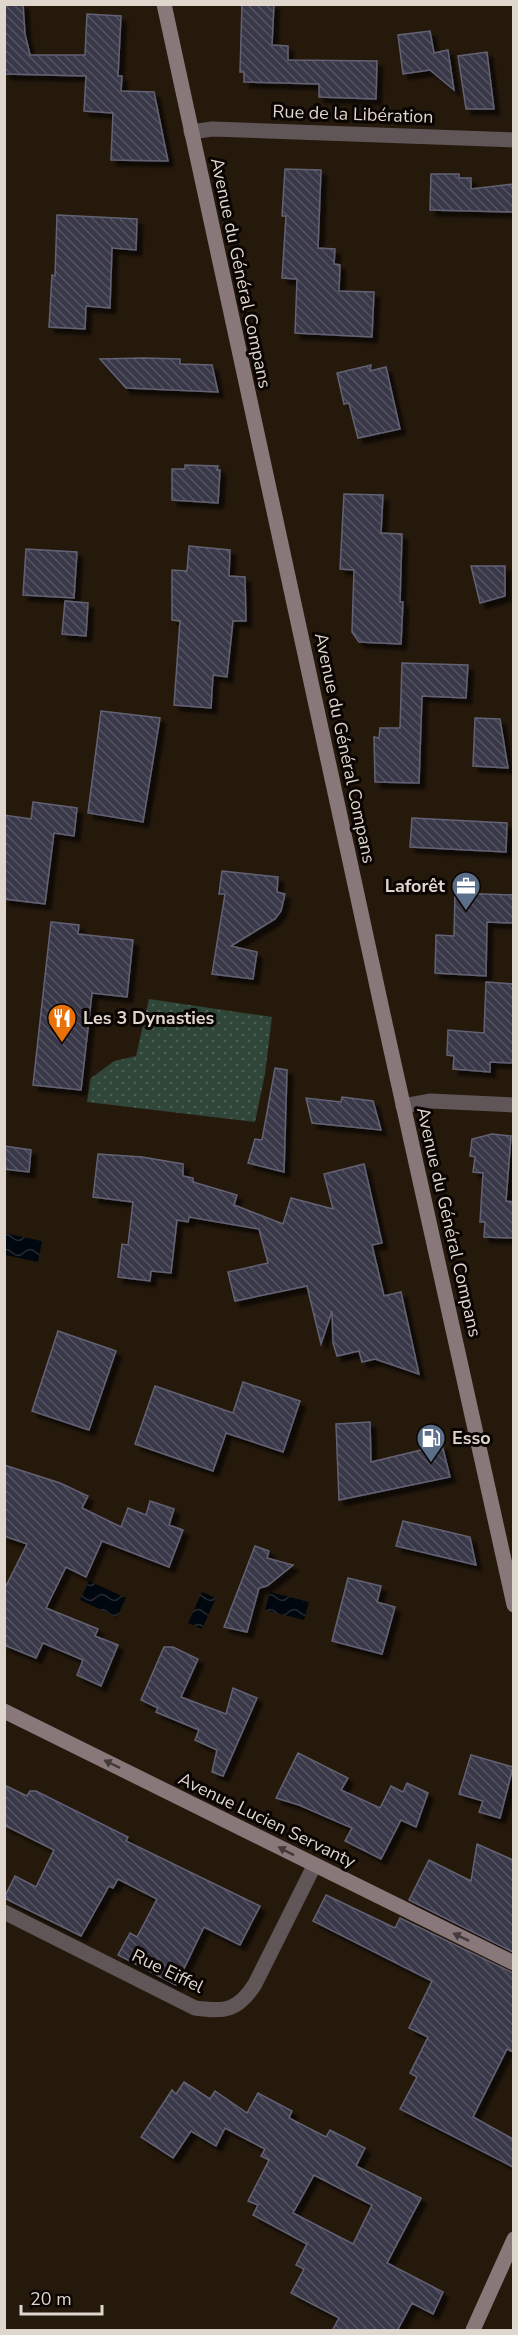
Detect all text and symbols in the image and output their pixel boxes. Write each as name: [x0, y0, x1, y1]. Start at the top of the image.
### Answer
street label: Rue de la Libération: [272, 99, 434, 129]
street label: Avenue du Général Compans: [205, 155, 277, 391]
street label: Avenue du Général Compans: [309, 630, 381, 866]
office icon: Laforêt: [450, 870, 482, 912]
place label: Laforêt: [385, 874, 445, 898]
restaurant icon: Les 3 Dynasties: [46, 1002, 78, 1044]
place label: Les 3 Dynasties: [83, 1006, 215, 1030]
street label: Avenue du Général Compans: [411, 1105, 487, 1339]
fuel station icon: Esso: [415, 1422, 447, 1464]
place label: Esso: [452, 1426, 491, 1450]
one-way arrow: [103, 1760, 120, 1769]
street label: Avenue Lucien Servanty: [174, 1767, 360, 1874]
one-way arrow: [277, 1847, 295, 1857]
one-way arrow: [452, 1933, 470, 1943]
street label: Rue Eiffel: [128, 1943, 209, 1999]
scale bar: [21, 2278, 102, 2316]
text: 20 m: [30, 2287, 72, 2311]

